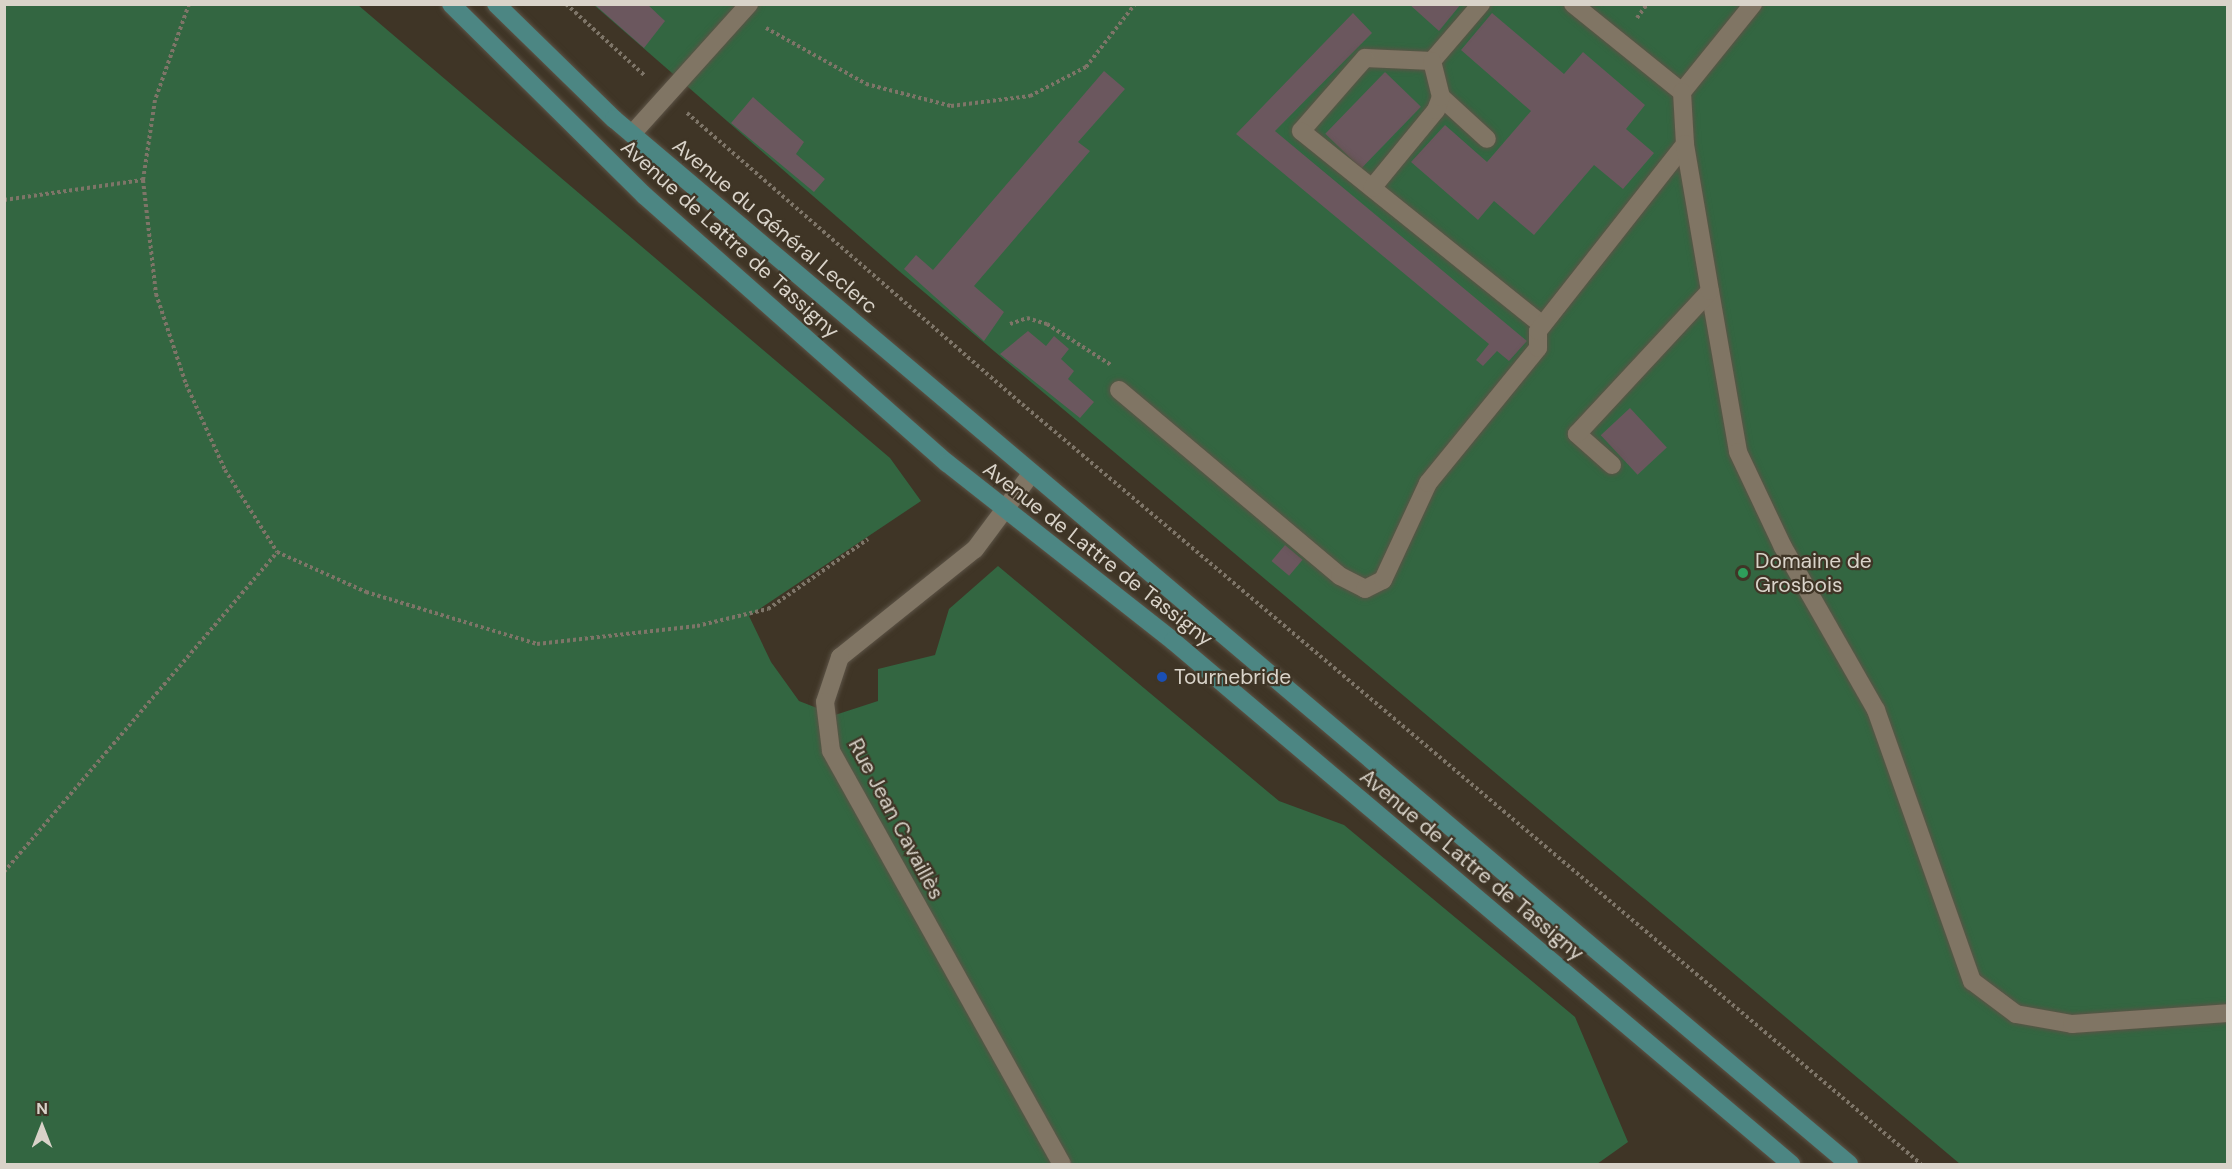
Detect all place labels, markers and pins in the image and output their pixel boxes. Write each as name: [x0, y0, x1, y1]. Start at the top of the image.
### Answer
place label: Domaine de Grosbois: [1755, 548, 1872, 598]
marker: Domaine de Grosbois: [1736, 566, 1750, 580]
place label: Tournebride: [1174, 664, 1291, 690]
marker: Tournebride: [1155, 670, 1169, 684]

